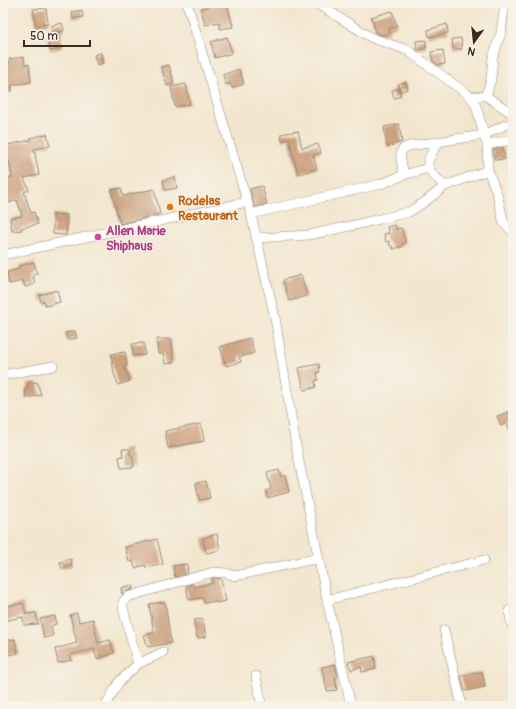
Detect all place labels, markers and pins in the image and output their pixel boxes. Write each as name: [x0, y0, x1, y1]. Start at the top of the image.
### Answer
place label: Rodelas Restaurant: [178, 193, 239, 224]
marker: Rodelas Restaurant: [165, 202, 175, 212]
place label: Allen Marie Shiphaus: [106, 223, 166, 254]
marker: Allen Marie Shiphaus: [93, 232, 103, 242]

